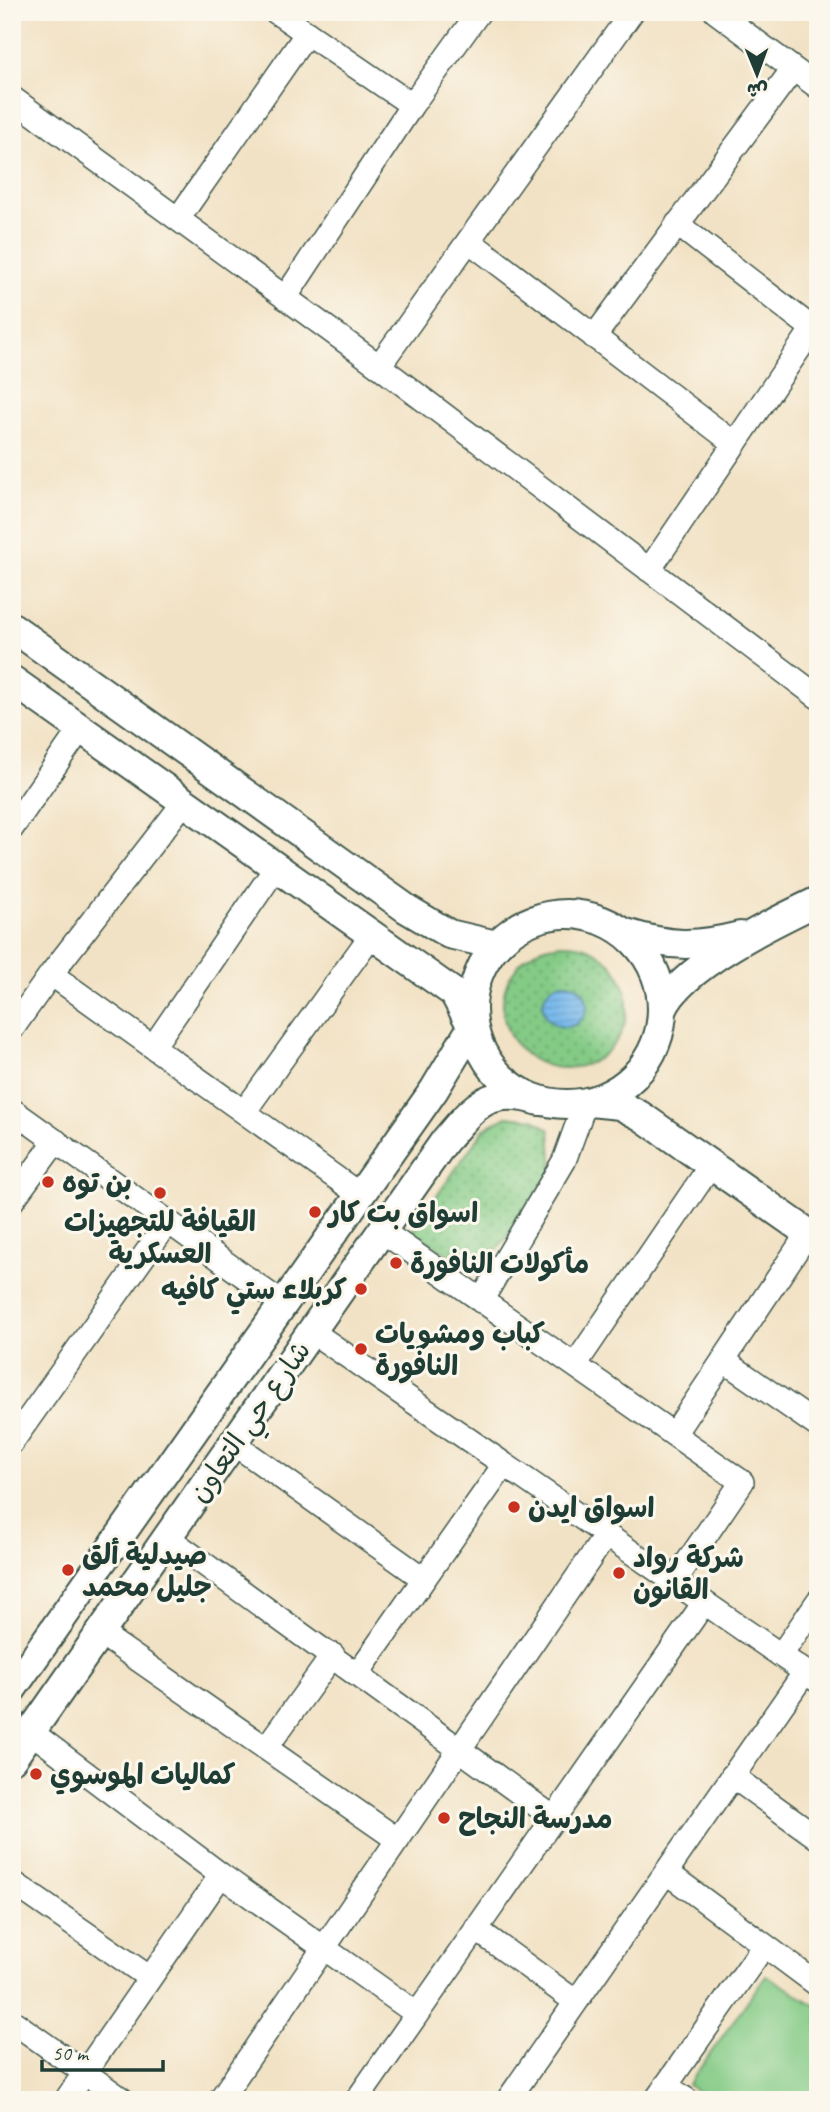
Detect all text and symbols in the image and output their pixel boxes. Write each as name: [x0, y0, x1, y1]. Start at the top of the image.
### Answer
north arrow: [722, 38, 792, 108]
text: ش: [747, 78, 768, 102]
place label: بن توه: [62, 1165, 132, 1200]
marker: بن توه: [40, 1174, 56, 1190]
marker: القيافة للتجهيزات العسكرية: [152, 1185, 168, 1201]
place label: اسواق بت كار: [326, 1195, 478, 1230]
place label: القيافة للتجهيزات العسكرية: [64, 1204, 256, 1271]
marker: اسواق بت كار: [307, 1204, 323, 1220]
place label: مأكولات النافورة: [410, 1246, 589, 1282]
marker: مأكولات النافورة: [388, 1255, 404, 1271]
place label: كربلاء ستي كافيه: [161, 1272, 348, 1315]
marker: كربلاء ستي كافيه: [353, 1281, 369, 1297]
place label: كباب ومشويات النافورة: [375, 1316, 545, 1384]
street label: شارع حي التعاون: [181, 1334, 324, 1513]
marker: كباب ومشويات النافورة: [353, 1341, 369, 1357]
place label: اسواق ايدن: [528, 1490, 655, 1525]
marker: اسواق ايدن: [506, 1499, 522, 1515]
place label: صيدلية ألق جليل محمد: [82, 1537, 212, 1604]
place label: شركة رواد القانون: [633, 1540, 744, 1608]
marker: صيدلية ألق جليل محمد: [60, 1562, 76, 1578]
marker: شركة رواد القانون: [611, 1565, 627, 1581]
place label: كماليات الموسوي: [50, 1757, 236, 1795]
marker: كماليات الموسوي: [28, 1766, 44, 1782]
place label: مدرسة النجاح: [458, 1801, 612, 1836]
marker: مدرسة النجاح: [436, 1810, 452, 1826]
scale bar: [42, 2028, 163, 2072]
text: 50 m: [52, 2040, 90, 2066]

